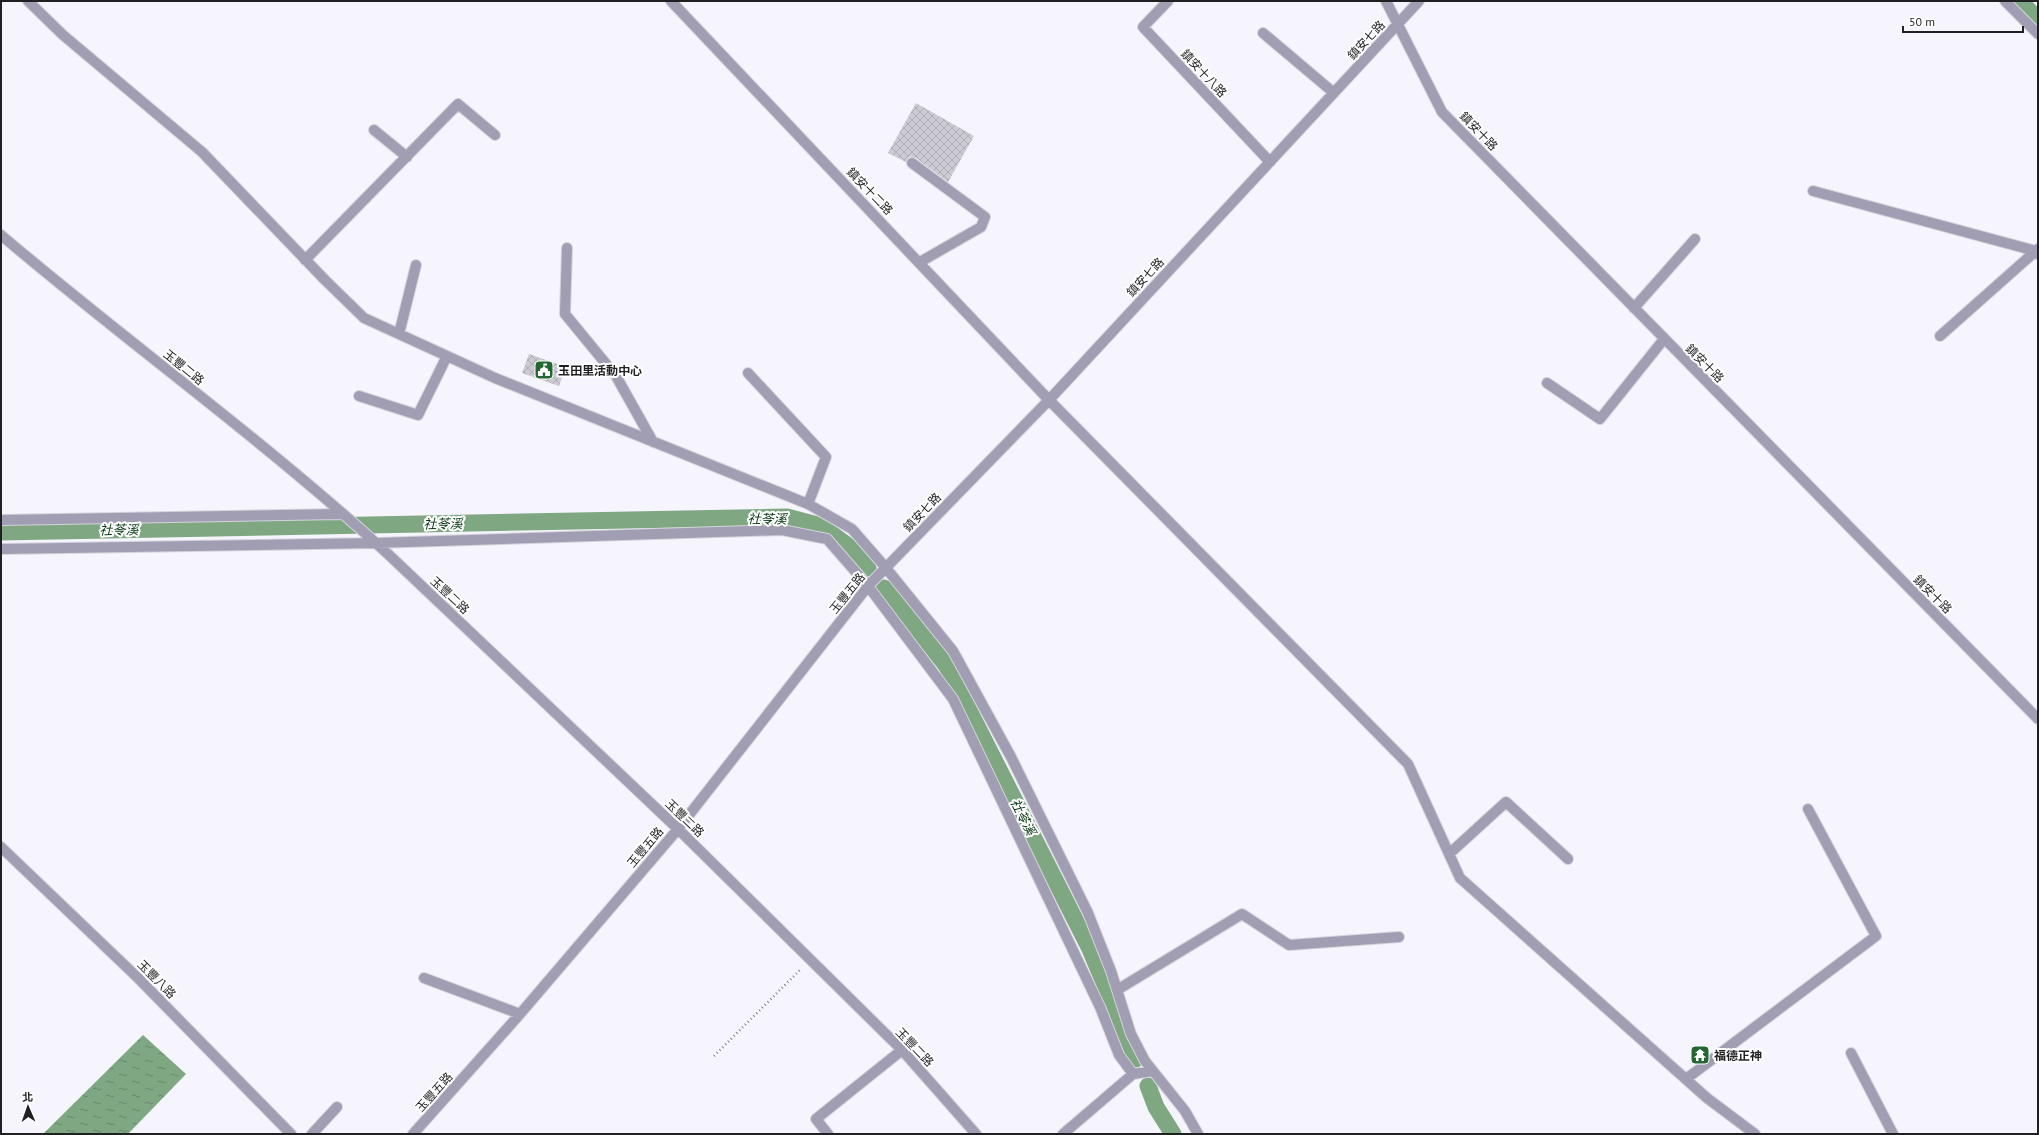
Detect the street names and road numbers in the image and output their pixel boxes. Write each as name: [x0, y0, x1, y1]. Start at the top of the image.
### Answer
street label: 鎮安七路: [1344, 17, 1388, 63]
street label: 鎮安十八路: [1178, 46, 1230, 100]
street label: 鎮安十路: [1457, 109, 1501, 153]
street label: 鎮安十二路: [844, 164, 896, 218]
street label: 鎮安七路: [1123, 254, 1167, 300]
street label: 鎮安十路: [1683, 341, 1727, 385]
street label: 玉豐二路: [161, 346, 207, 388]
street label: 鎮安七路: [900, 490, 944, 534]
street label: 玉豐五路: [826, 570, 868, 616]
street label: 鎮安十路: [1911, 572, 1955, 616]
street label: 玉豐二路: [427, 573, 473, 617]
street label: 玉豐二路: [663, 796, 707, 840]
street label: 玉豐五路: [624, 824, 666, 870]
street label: 玉豐八路: [135, 957, 179, 1001]
street label: 玉豐二路: [893, 1025, 937, 1069]
street label: 玉豐五路: [412, 1069, 456, 1115]

